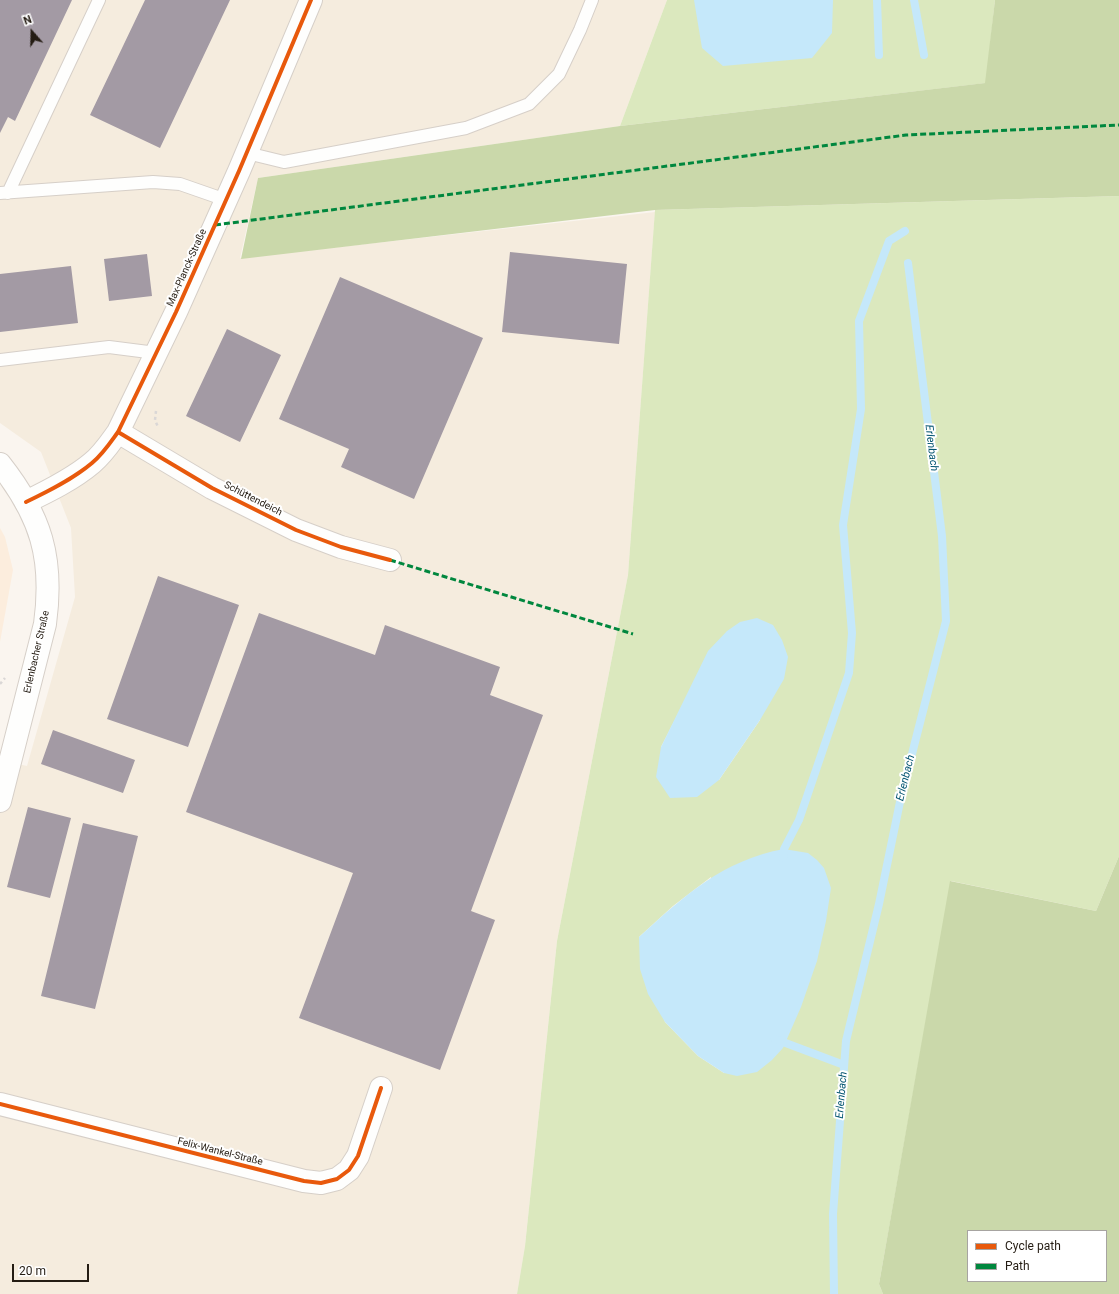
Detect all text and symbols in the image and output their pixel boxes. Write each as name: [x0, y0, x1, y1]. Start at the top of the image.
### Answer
north arrow: [12, 12, 52, 52]
text: N: [22, 13, 34, 28]
street label: Max-Planck-Straße: [164, 227, 210, 309]
water label: Erlenbach: [922, 424, 940, 472]
street label: Schüttendeich: [222, 479, 284, 519]
street label: Erlenbacher Straße: [22, 610, 52, 694]
water label: Erlenbach: [894, 754, 918, 802]
water label: Erlenbach: [833, 1071, 851, 1119]
street label: Felix-Wankel-Straße: [176, 1136, 264, 1168]
legend: [967, 1230, 1107, 1282]
text: Cycle path: [1005, 1239, 1061, 1253]
scale bar: [14, 1256, 91, 1282]
text: Path: [1005, 1259, 1030, 1273]
text: 20 m: [19, 1264, 46, 1278]

